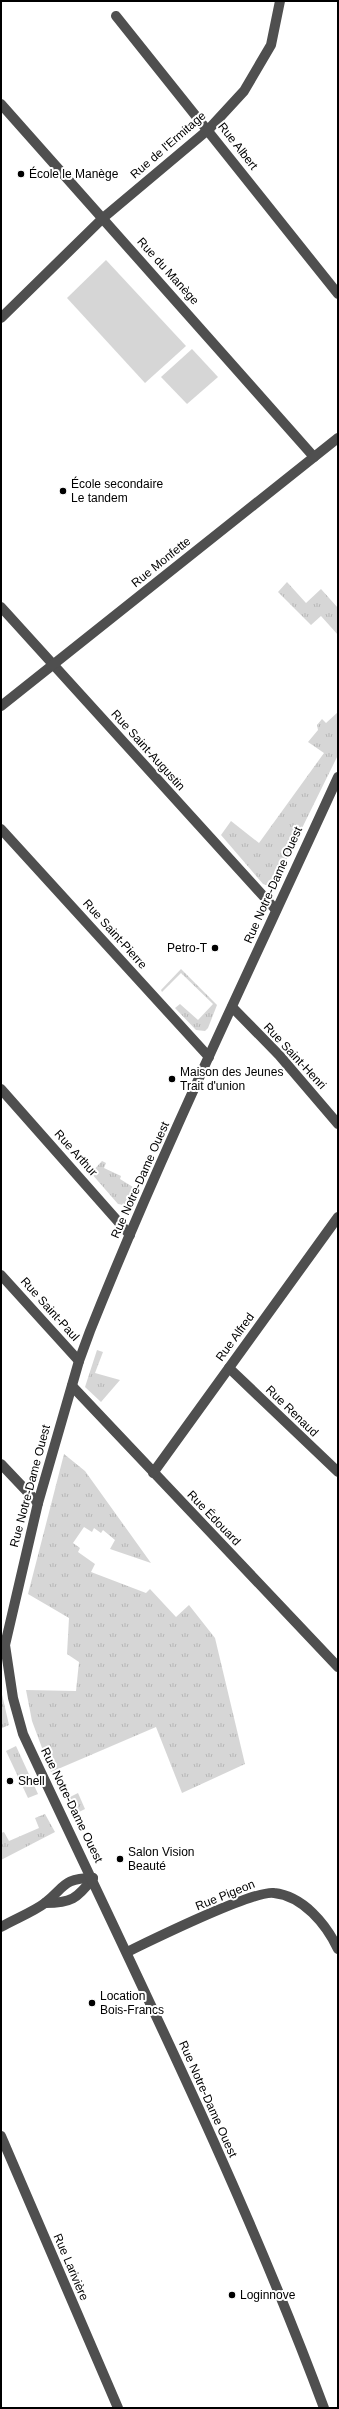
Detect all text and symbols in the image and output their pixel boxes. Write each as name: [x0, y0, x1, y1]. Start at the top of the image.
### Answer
street label: Rue de l'Ermitage: [128, 108, 209, 181]
street label: Rue Albert: [215, 120, 261, 173]
place label: École le Manège: [29, 166, 119, 181]
marker: École le Manège: [16, 169, 26, 179]
street label: Rue du Manège: [134, 235, 202, 308]
place label: École secondaire Le tandem: [71, 476, 163, 505]
marker: École secondaire Le tandem: [58, 486, 68, 496]
street label: Rue Monfette: [129, 534, 194, 590]
street label: Rue Saint-Augustin: [108, 707, 188, 793]
street label: Rue Notre-Dame Ouest: [241, 824, 305, 945]
street label: Rue Saint-Pierre: [80, 896, 150, 972]
place label: Petro-T: [167, 941, 208, 955]
marker: Petro-T: [210, 943, 220, 953]
street label: Rue Saint-Henri: [261, 1020, 329, 1092]
place label: Maison des Jeunes Trait d'union: [180, 1065, 283, 1093]
marker: Maison des Jeunes Trait d'union: [167, 1074, 177, 1084]
street label: Rue Notre-Dame Ouest: [108, 1119, 172, 1240]
street label: Rue Arthur: [52, 1127, 100, 1179]
street label: Rue Saint-Paul: [18, 1274, 82, 1344]
street label: Rue Alfred: [213, 1310, 257, 1364]
street label: Rue Renaud: [263, 1383, 321, 1439]
street label: Rue Notre-Dame Ouest: [7, 1423, 53, 1549]
street label: Rue Édouard: [184, 1487, 244, 1548]
street label: Rue Notre-Dame Ouest: [38, 1745, 106, 1865]
place label: Shell: [18, 1774, 45, 1788]
marker: Shell: [5, 1776, 15, 1786]
place label: Salon Vision Beauté: [128, 1845, 195, 1873]
marker: Salon Vision Beauté: [115, 1854, 125, 1864]
street label: Rue Pigeon: [193, 1877, 257, 1913]
place label: Location Bois-Francs: [100, 1989, 164, 2017]
marker: Location Bois-Francs: [87, 1998, 97, 2008]
street label: Rue Notre-Dame Ouest: [176, 2039, 240, 2160]
street label: Rue Larivière: [51, 2231, 92, 2303]
place label: Loginnove: [240, 2288, 296, 2302]
marker: Loginnove: [227, 2290, 237, 2300]

